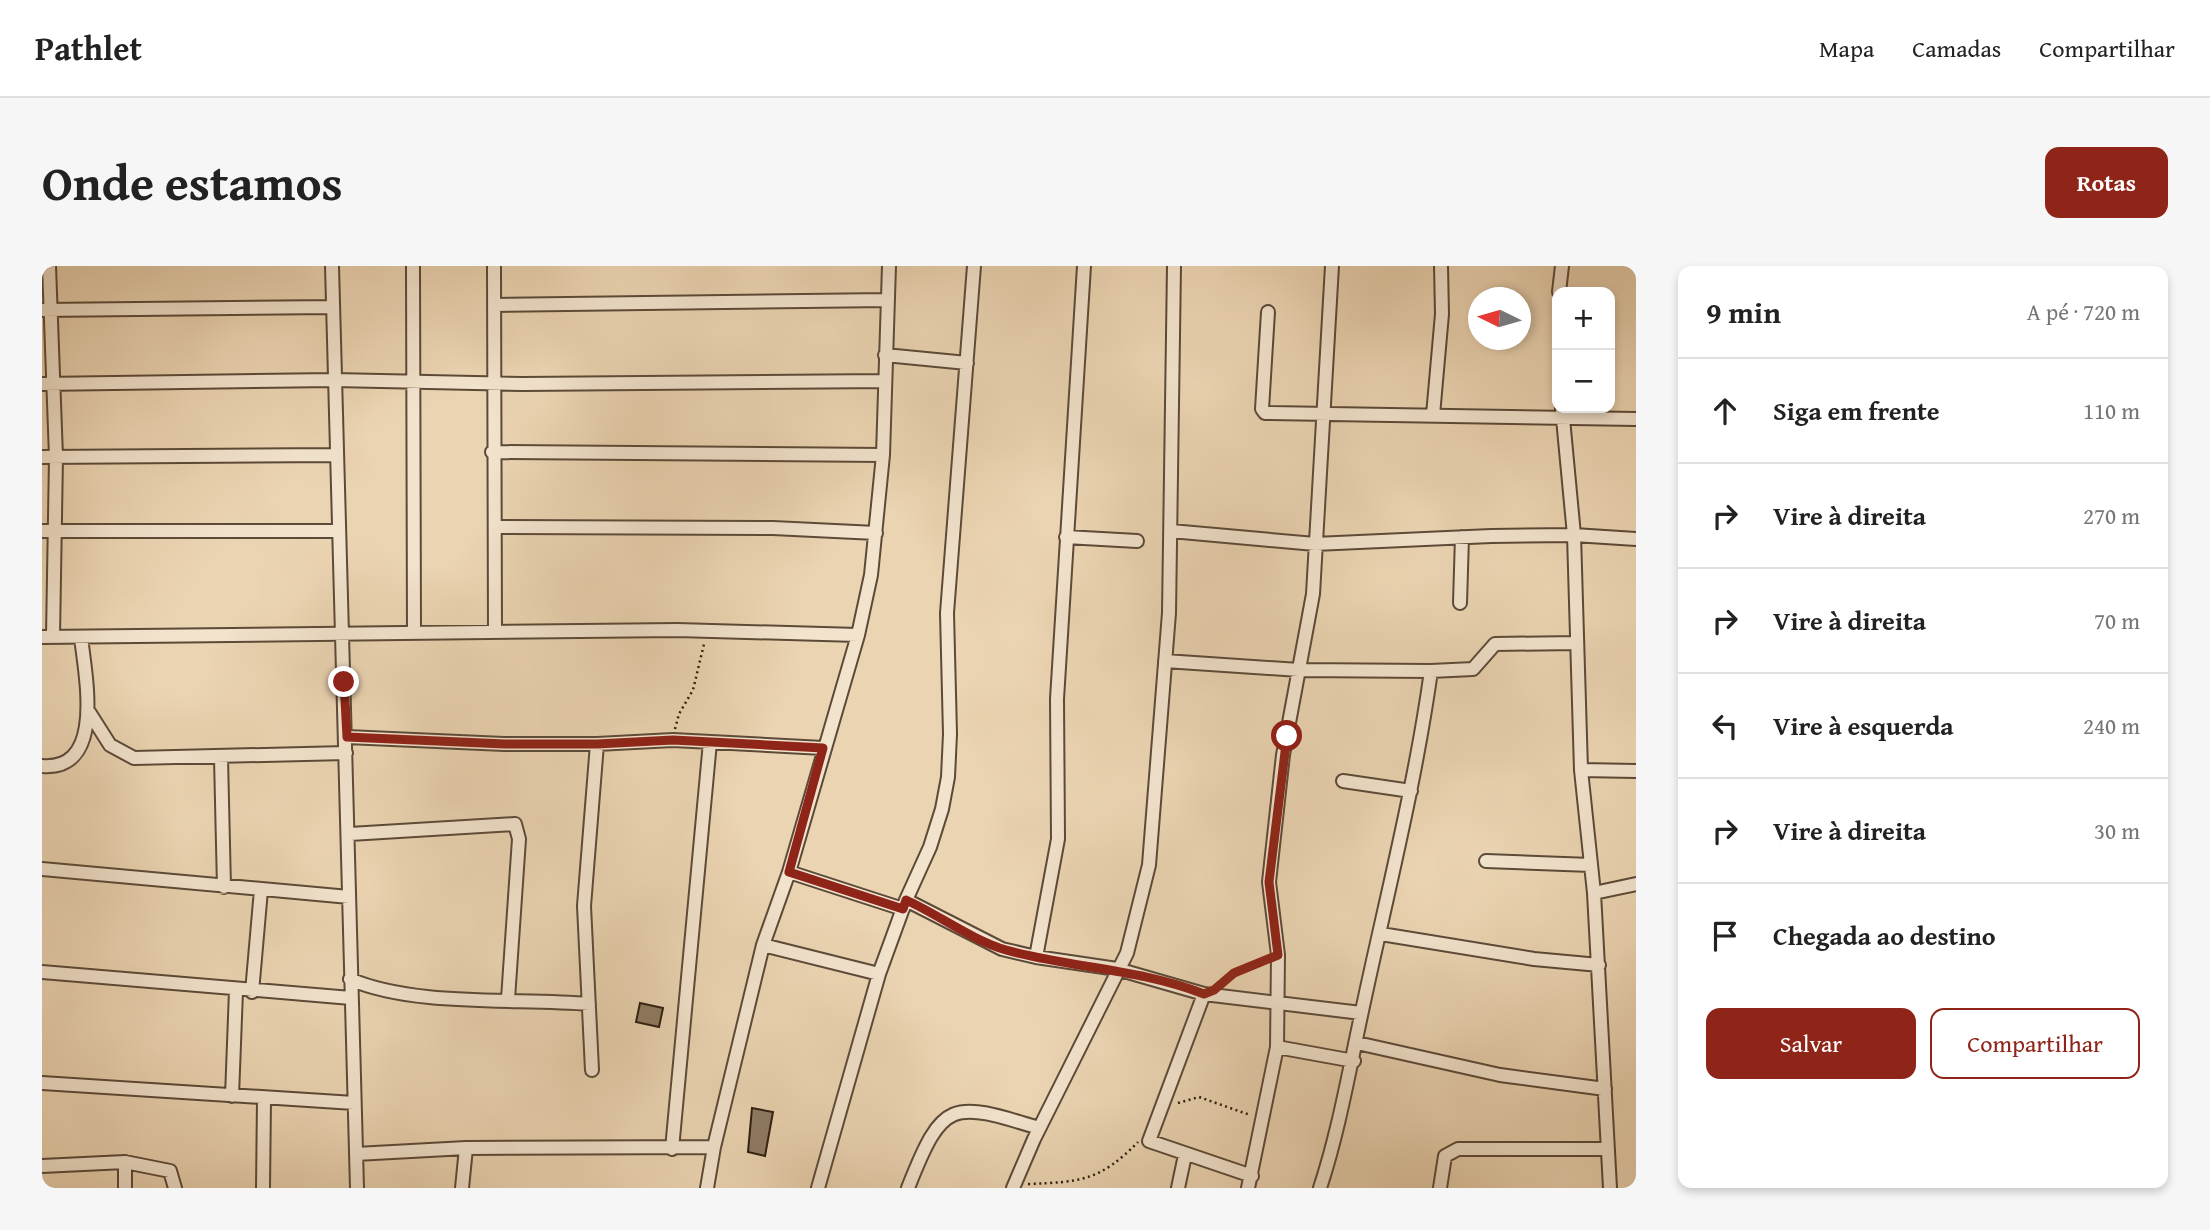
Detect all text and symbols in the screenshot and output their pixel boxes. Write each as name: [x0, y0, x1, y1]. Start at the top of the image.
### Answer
text: Pathlet: [35, 24, 142, 72]
text: Mapa: [1819, 31, 1874, 66]
text: Camadas: [1912, 31, 2001, 66]
text: Compartilhar: [2039, 31, 2175, 66]
text: Onde estamos: [42, 146, 343, 218]
button: Rotas: [2045, 147, 2168, 218]
north arrow: [1468, 287, 1531, 350]
map controls: [1552, 287, 1615, 413]
button: +: [1552, 287, 1615, 350]
text: 9 min: [1706, 290, 1781, 334]
text: A pé · 720 m: [2027, 295, 2140, 328]
button: −: [1552, 350, 1615, 413]
text: Siga em frente: [1773, 391, 1940, 430]
icon: ahead: [1706, 392, 1744, 430]
text: 110 m: [2083, 394, 2140, 427]
text: Vire à direita: [1773, 496, 1926, 535]
icon: right: [1706, 497, 1744, 535]
text: 270 m: [2083, 499, 2140, 532]
text: Vire à direita: [1773, 601, 1926, 640]
icon: right: [1706, 602, 1744, 640]
text: 70 m: [2094, 604, 2140, 637]
route end: [328, 666, 359, 697]
text: Vire à esquerda: [1773, 706, 1954, 745]
icon: left: [1706, 707, 1744, 745]
text: 240 m: [2083, 709, 2140, 742]
route start: [1271, 720, 1302, 751]
text: Vire à direita: [1773, 811, 1926, 850]
icon: right: [1706, 812, 1744, 850]
text: 30 m: [2094, 814, 2140, 847]
text: Chegada ao destino: [1773, 916, 1996, 955]
icon: arrive: [1706, 917, 1744, 955]
button: Salvar: [1706, 1008, 1916, 1079]
button: Compartilhar: [1930, 1008, 2140, 1079]

